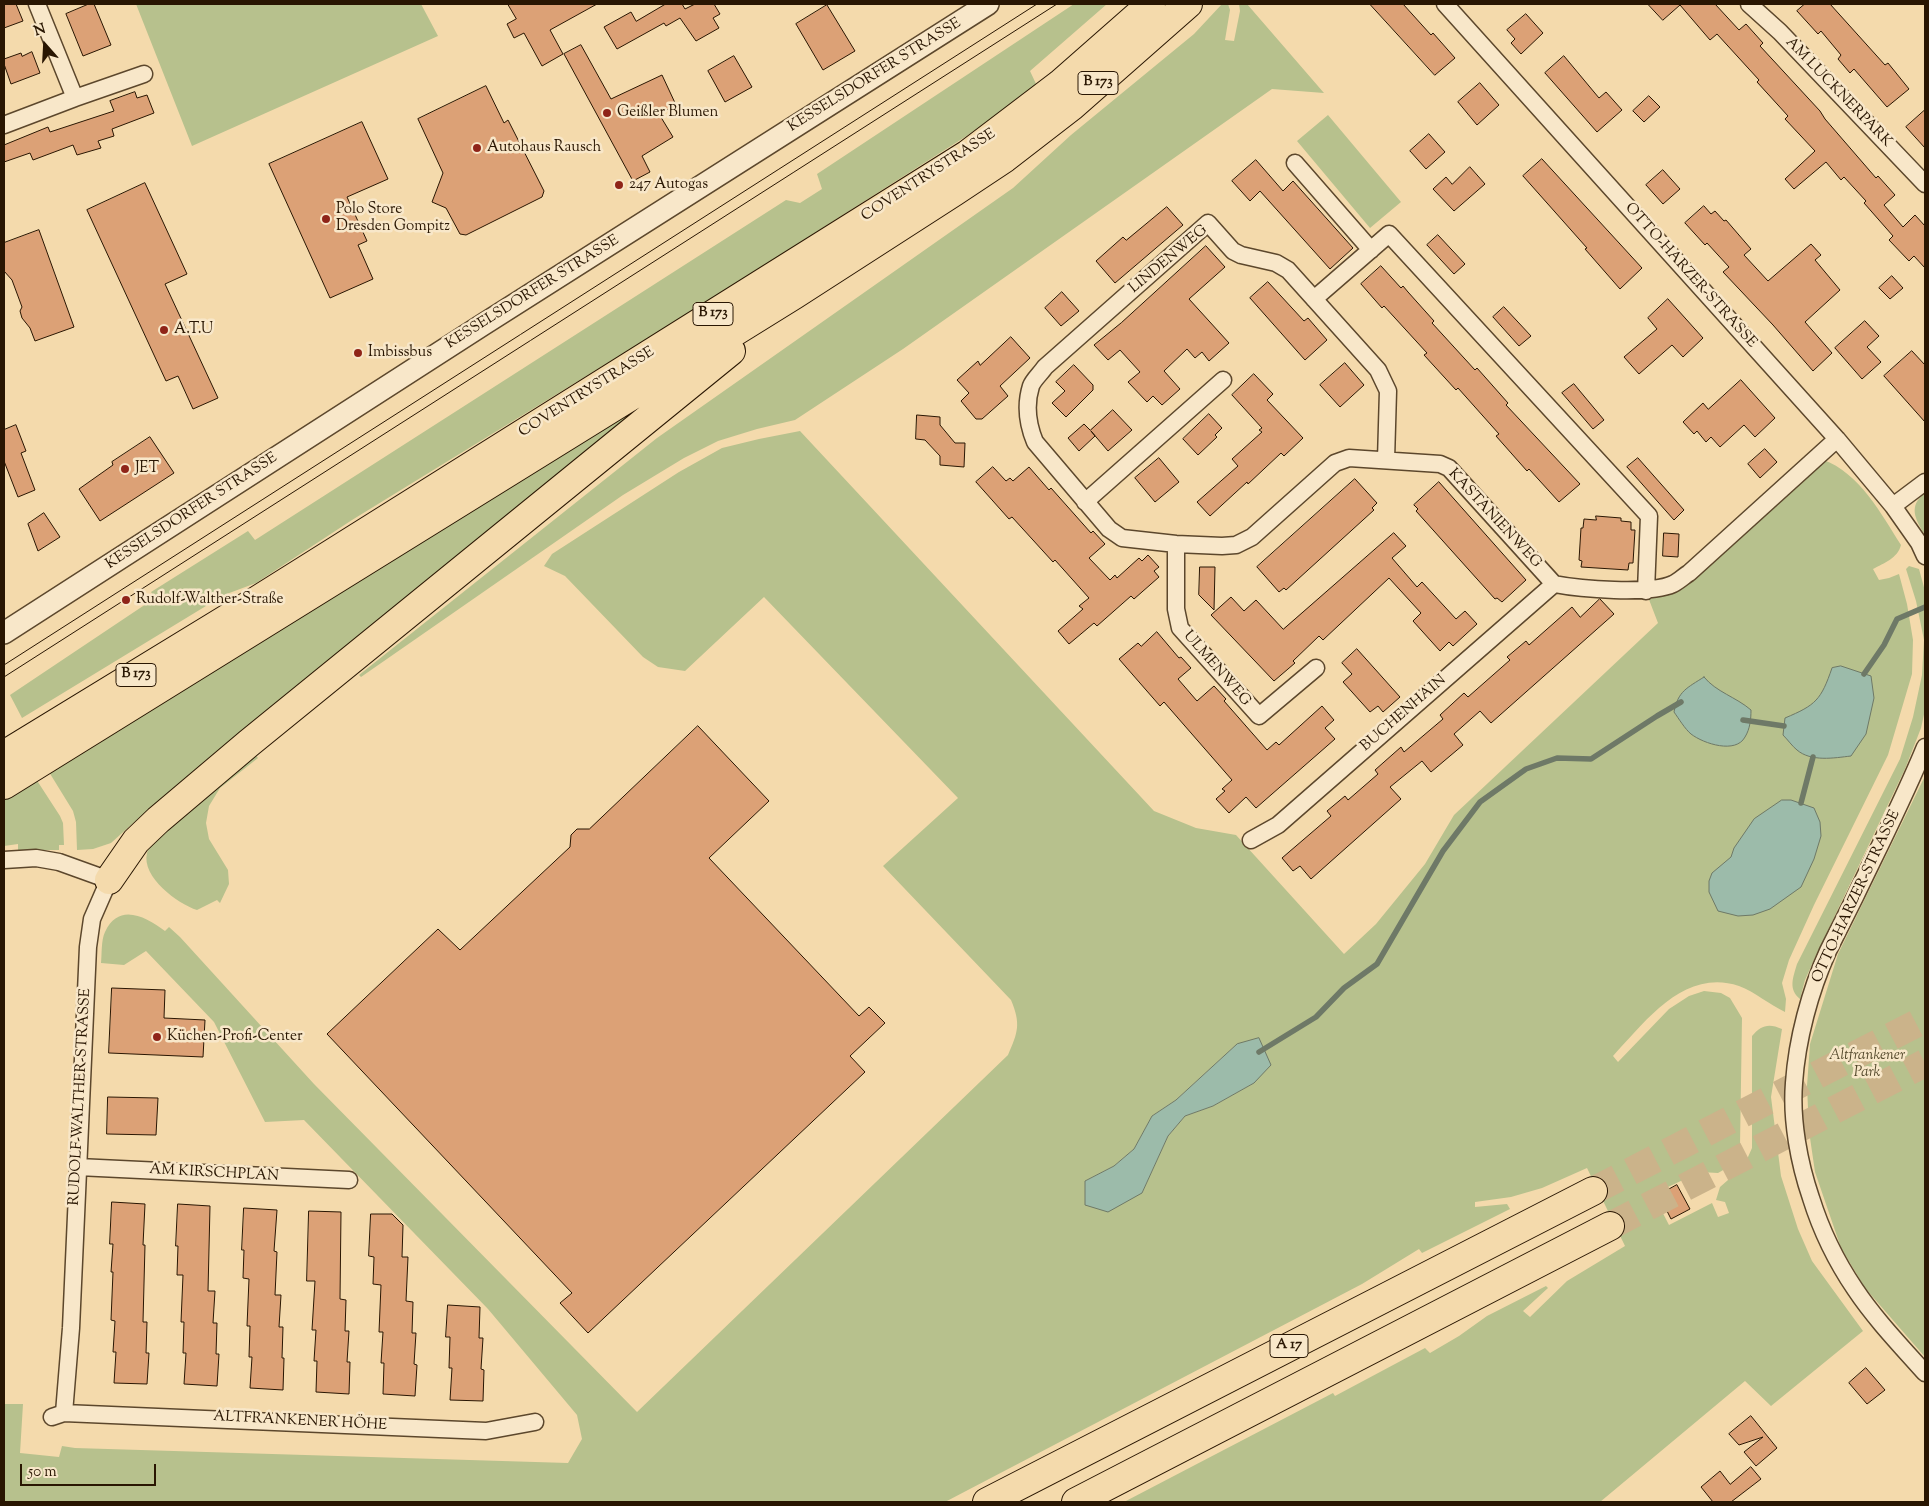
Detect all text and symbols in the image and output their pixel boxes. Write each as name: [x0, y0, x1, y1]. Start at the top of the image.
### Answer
street label: KESSELSDORFER STRASSE: [785, 15, 965, 137]
north arrow: [20, 20, 70, 70]
text: N: [32, 20, 49, 42]
street label: AM LUCKNERPARK: [1781, 34, 1895, 152]
road number: B 173: [1078, 72, 1118, 95]
place label: Geißler Blumen: [617, 104, 718, 122]
marker: Geißler Blumen: [601, 107, 613, 119]
street label: COVENTRYSTRASSE: [859, 126, 999, 226]
place label: Autohaus Rausch: [487, 139, 601, 157]
marker: Autohaus Rausch: [471, 142, 483, 154]
place label: 247 Autogas: [629, 176, 708, 194]
marker: 247 Autogas: [613, 179, 625, 191]
street label: OTTO-HARZER-STRASSE: [1620, 200, 1760, 352]
place label: Polo Store Dresden Gompitz: [336, 201, 450, 236]
marker: Polo Store Dresden Gompitz: [320, 213, 332, 225]
street label: LINDENWEG: [1126, 222, 1212, 298]
street label: KESSELSDORFER STRASSE: [443, 232, 623, 354]
road number: B 173: [693, 302, 733, 326]
place label: A.T.U: [174, 321, 213, 339]
marker: A.T.U: [158, 324, 170, 336]
place label: Imbissbus: [368, 344, 432, 362]
street label: COVENTRYSTRASSE: [516, 344, 658, 442]
marker: Imbissbus: [352, 347, 364, 359]
street label: KESSELSDORFER STRASSE: [103, 450, 281, 574]
place label: JET: [135, 460, 159, 478]
marker: JET: [119, 463, 131, 475]
street label: KASTANIENWEG: [1443, 466, 1545, 572]
place label: Rudolf-Walther-Straße: [136, 591, 284, 609]
marker: Rudolf-Walther-Straße: [120, 594, 132, 606]
street label: ULMENWEG: [1178, 628, 1254, 710]
road number: B 173: [116, 664, 156, 686]
street label: BUCHENHAIN: [1357, 672, 1451, 756]
street label: OTTO-HARZER-STRASSE: [1809, 808, 1905, 986]
street label: RUDOLF-WALTHER-STRASSE: [66, 988, 96, 1206]
place label: Küchen-Profi-Center: [167, 1028, 303, 1046]
marker: Küchen-Profi-Center: [151, 1031, 163, 1043]
park label: Altfrankener Park: [1829, 1047, 1905, 1082]
street label: AM KIRSCHPLAN: [149, 1162, 279, 1186]
road number: A 17: [1270, 1334, 1308, 1358]
street label: ALTFRANKENER HÖHE: [213, 1408, 387, 1436]
scale bar: [22, 1454, 159, 1486]
text: 50 m: [28, 1462, 57, 1483]

